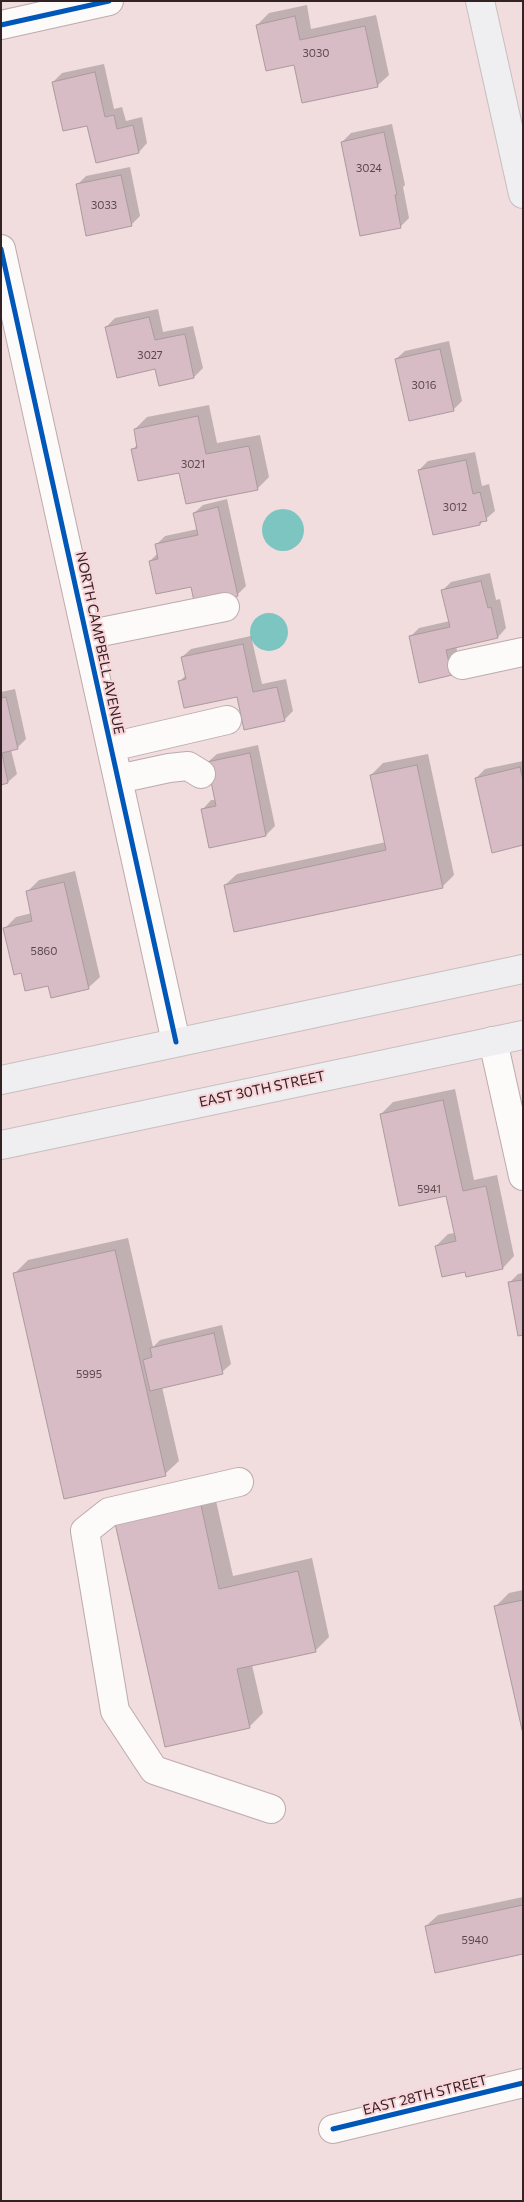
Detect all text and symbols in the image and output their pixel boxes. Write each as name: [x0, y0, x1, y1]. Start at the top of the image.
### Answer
house number: 3030: [303, 46, 329, 60]
house number: 3024: [356, 161, 382, 175]
house number: 3033: [91, 198, 117, 212]
house number: 3027: [137, 348, 163, 362]
house number: 3016: [412, 378, 436, 392]
house number: 3021: [181, 457, 205, 471]
house number: 3012: [443, 500, 467, 514]
street label: NORTH CAMPBELL AVENUE: [72, 550, 128, 736]
house number: 5860: [31, 944, 57, 958]
street label: EAST 30TH STREET: [197, 1067, 327, 1111]
house number: 5941: [417, 1182, 441, 1196]
house number: 5995: [76, 1367, 102, 1381]
house number: 5940: [462, 1933, 488, 1947]
street label: EAST 28TH STREET: [361, 2071, 489, 2119]

